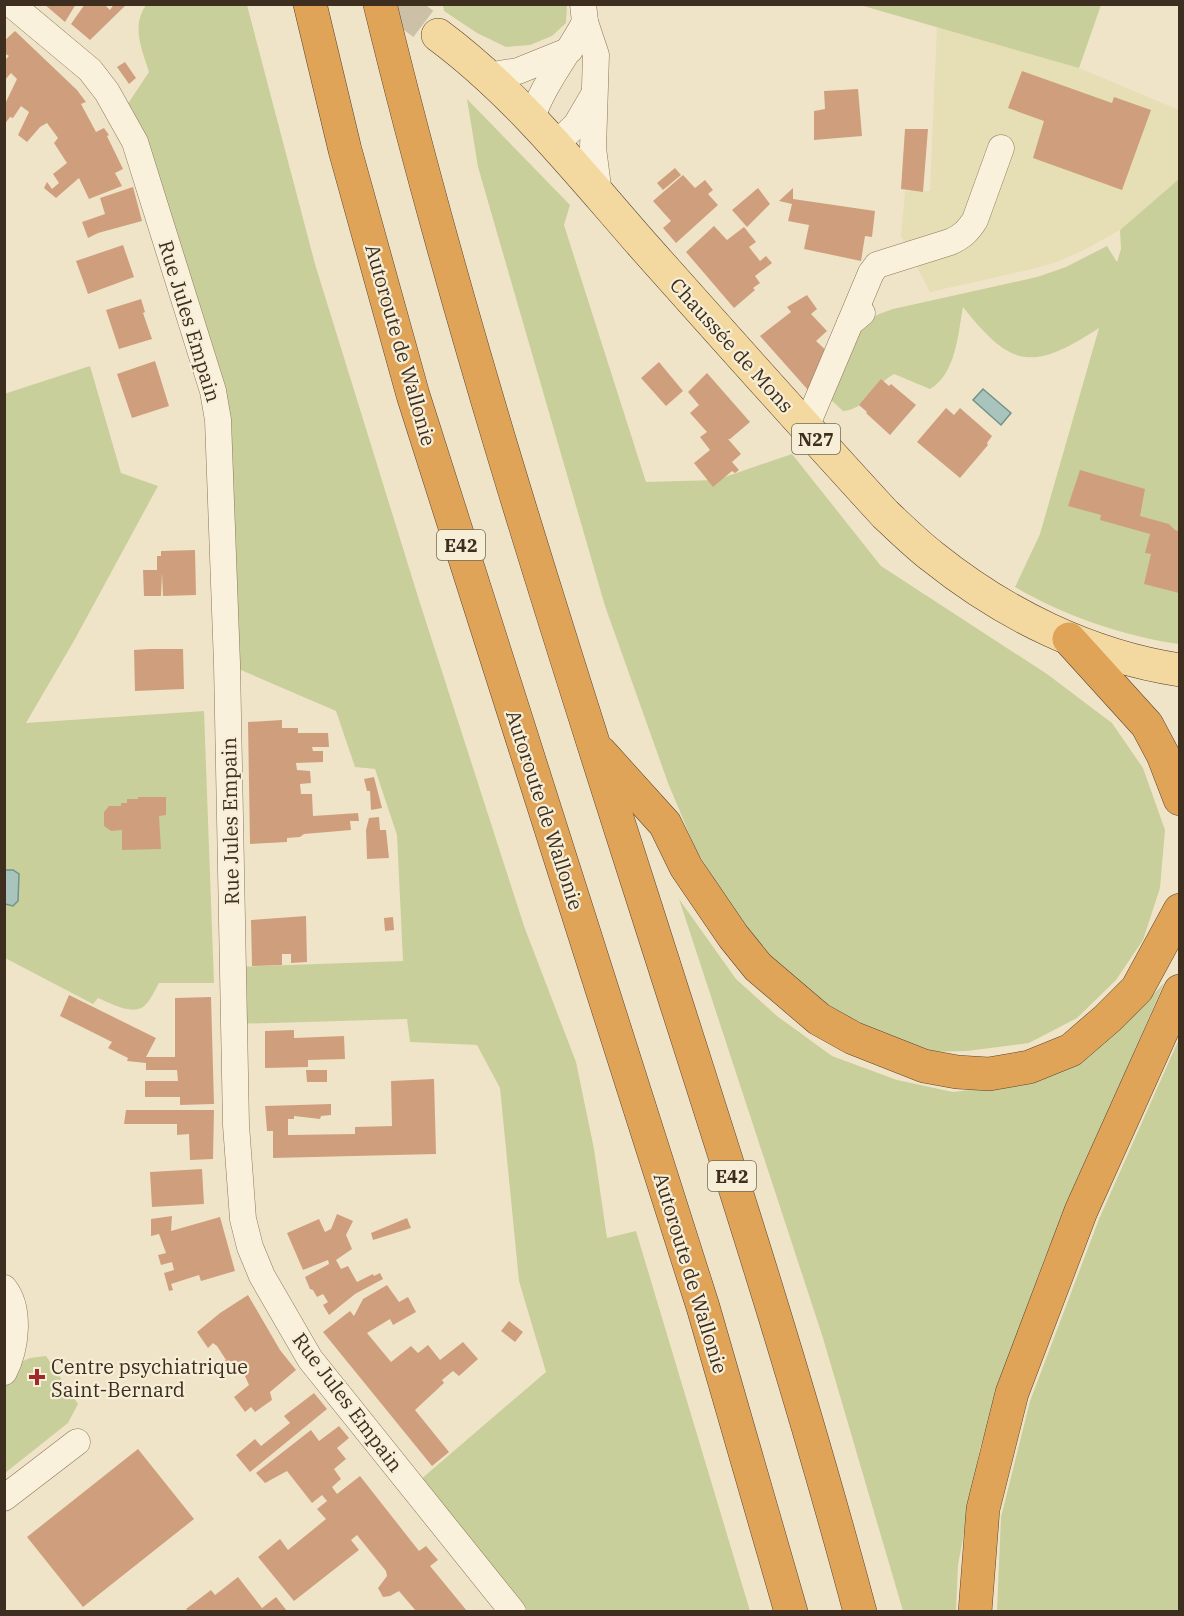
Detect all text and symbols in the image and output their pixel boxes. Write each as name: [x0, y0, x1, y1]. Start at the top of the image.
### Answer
street label: Rue Jules Empain: [153, 237, 228, 405]
street label: Autoroute de Wallonie: [359, 241, 443, 449]
street label: Chaussée de Mons: [664, 272, 800, 418]
road number: N27: [792, 424, 840, 454]
road number: E42: [437, 530, 485, 560]
street label: Autoroute de Wallonie: [500, 707, 590, 913]
street label: Rue Jules Empain: [215, 737, 245, 905]
road number: E42: [708, 1161, 756, 1191]
street label: Autoroute de Wallonie: [648, 1169, 734, 1377]
street label: Rue Jules Empain: [287, 1327, 409, 1477]
place label: Centre psychiatrique Saint-Bernard: [51, 1353, 248, 1403]
marker: Centre psychiatrique Saint-Bernard: [28, 1368, 46, 1386]

